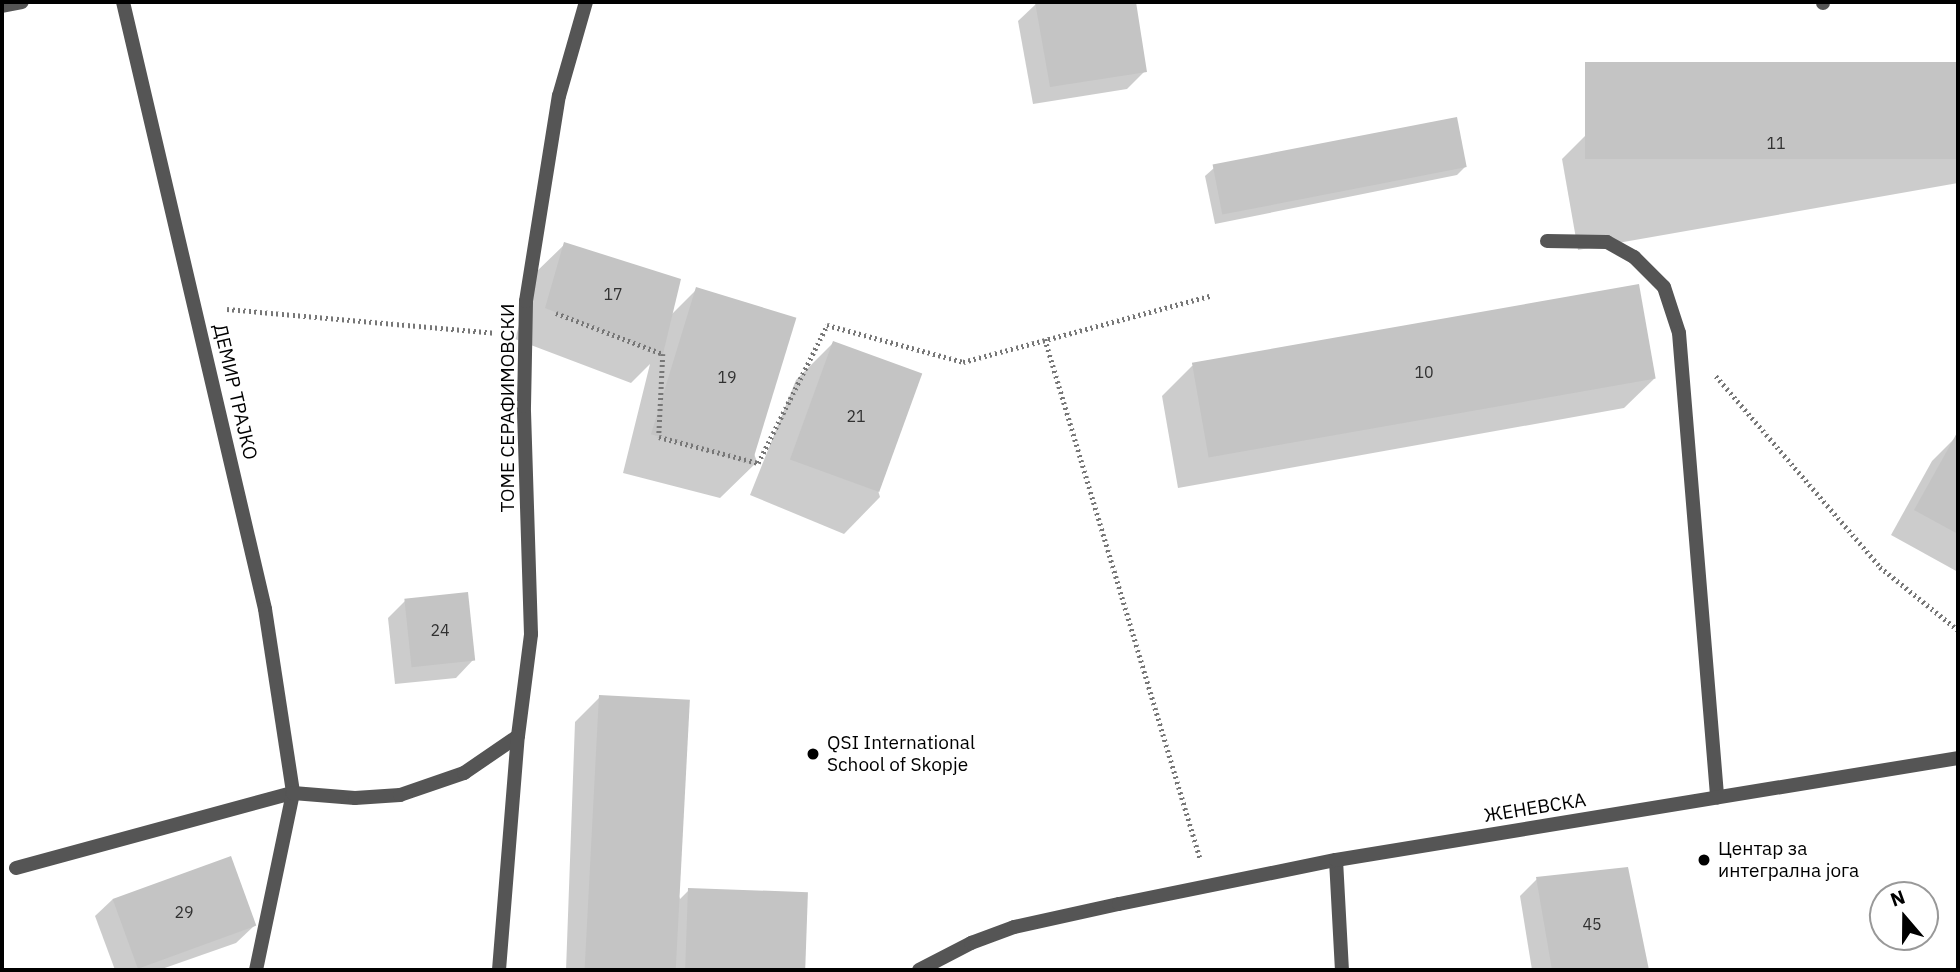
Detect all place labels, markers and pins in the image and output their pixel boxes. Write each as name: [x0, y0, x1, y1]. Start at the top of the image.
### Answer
place label: QSI International School of Skopje: [827, 732, 975, 776]
marker: QSI International School of Skopje: [805, 746, 821, 762]
place label: Центар за интегрална јога: [1718, 838, 1859, 882]
marker: Центар за интегрална јога: [1696, 852, 1712, 868]

